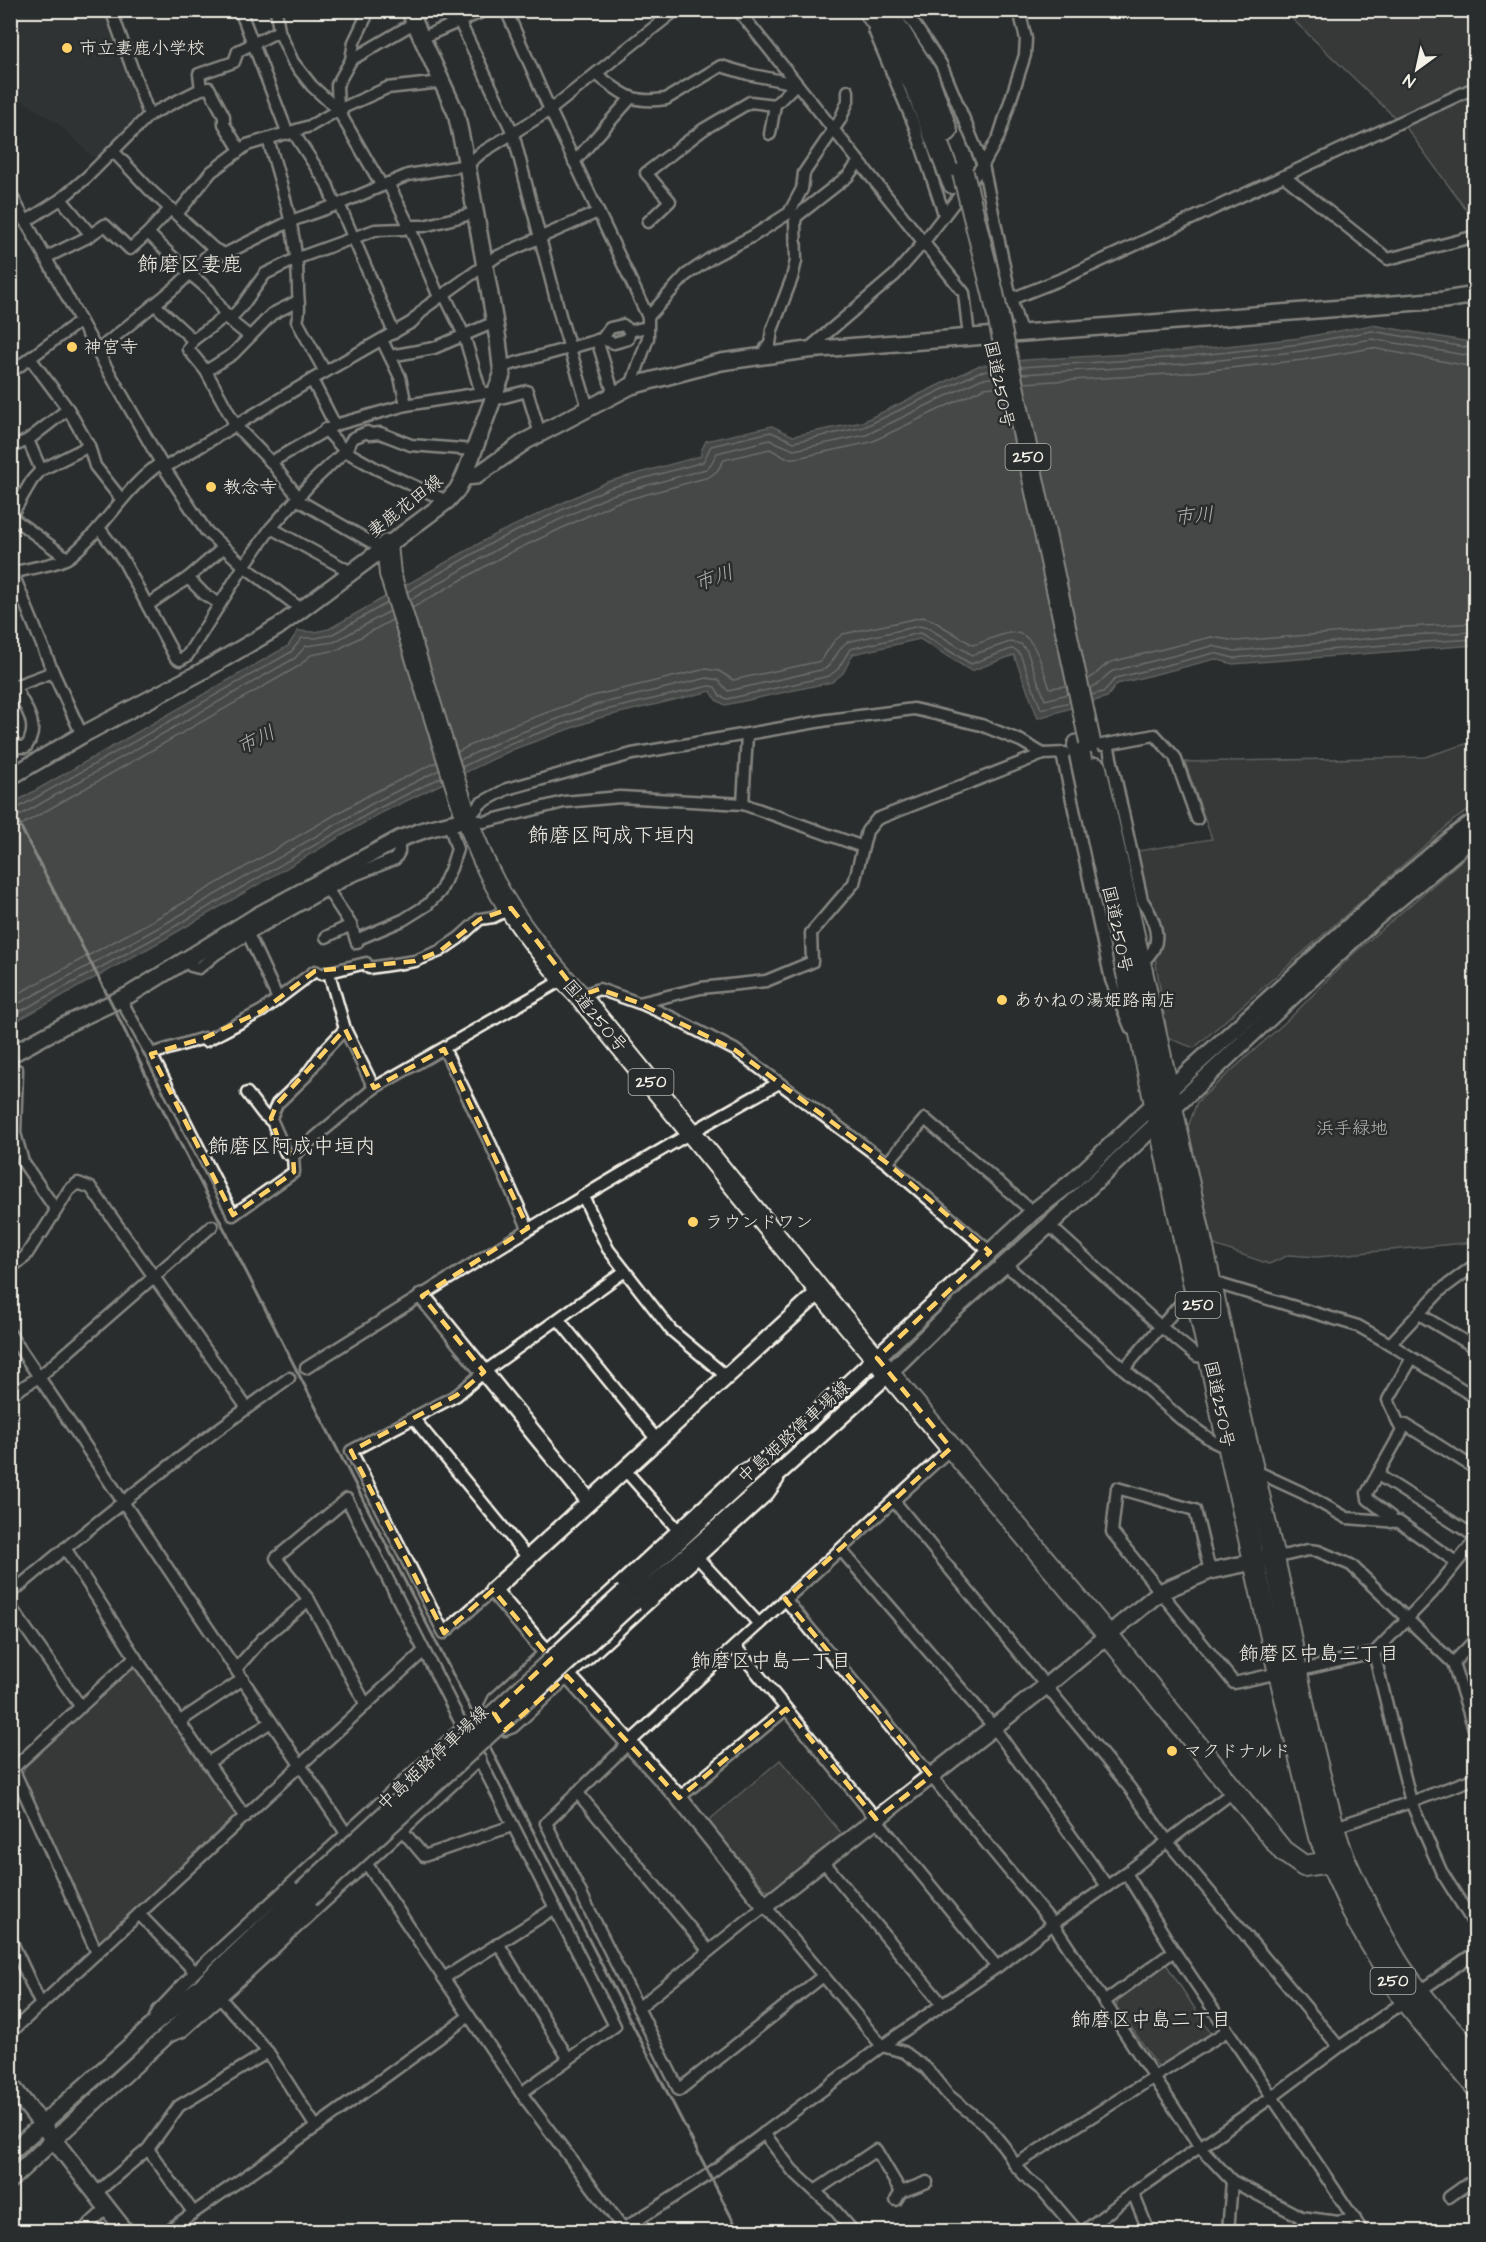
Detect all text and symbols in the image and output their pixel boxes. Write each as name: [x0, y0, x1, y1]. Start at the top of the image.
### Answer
place label: 市立妻鹿小学校: [79, 36, 205, 61]
north arrow: [1387, 39, 1447, 99]
marker: 市立妻鹿小学校: [60, 41, 74, 55]
text: N: [1399, 69, 1420, 93]
district label: 飾磨区妻鹿: [138, 250, 243, 279]
place label: 神宮寺: [84, 335, 138, 360]
street label: 国道250号: [978, 338, 1020, 430]
marker: 神宮寺: [65, 340, 79, 354]
road number: 250: [1006, 444, 1050, 470]
street label: 妻鹿花田線: [362, 468, 448, 544]
place label: 教念寺: [223, 475, 277, 500]
marker: 教念寺: [204, 480, 218, 494]
water label: 市川: [1173, 500, 1215, 532]
water label: 市川: [691, 558, 737, 598]
water label: 市川: [232, 719, 280, 761]
district label: 飾磨区阿成下垣内: [528, 821, 696, 850]
street label: 国道250号: [1096, 883, 1138, 975]
street label: 国道250号: [557, 974, 633, 1058]
place label: あかねの湯姫路南店: [1014, 988, 1176, 1013]
marker: あかねの湯姫路南店: [995, 993, 1009, 1007]
road number: 250: [628, 1069, 674, 1095]
park label: 浜手緑地: [1316, 1116, 1388, 1141]
district label: 飾磨区阿成中垣内: [208, 1132, 376, 1161]
place label: ラウンドワン: [705, 1210, 813, 1235]
marker: ラウンドワン: [686, 1215, 700, 1229]
road number: 250: [1176, 1292, 1220, 1318]
street label: 国道250号: [1198, 1358, 1240, 1450]
street label: 中島姫路停車場線: [732, 1375, 856, 1489]
district label: 飾磨区中島三丁目: [1239, 1640, 1399, 1668]
district label: 飾磨区中島一丁目: [691, 1647, 851, 1675]
street label: 中島姫路停車場線: [372, 1700, 494, 1816]
place label: マクドナルド: [1184, 1739, 1291, 1764]
marker: マクドナルド: [1165, 1744, 1179, 1758]
road number: 250: [1370, 1968, 1416, 1994]
district label: 飾磨区中島二丁目: [1071, 2006, 1231, 2034]

